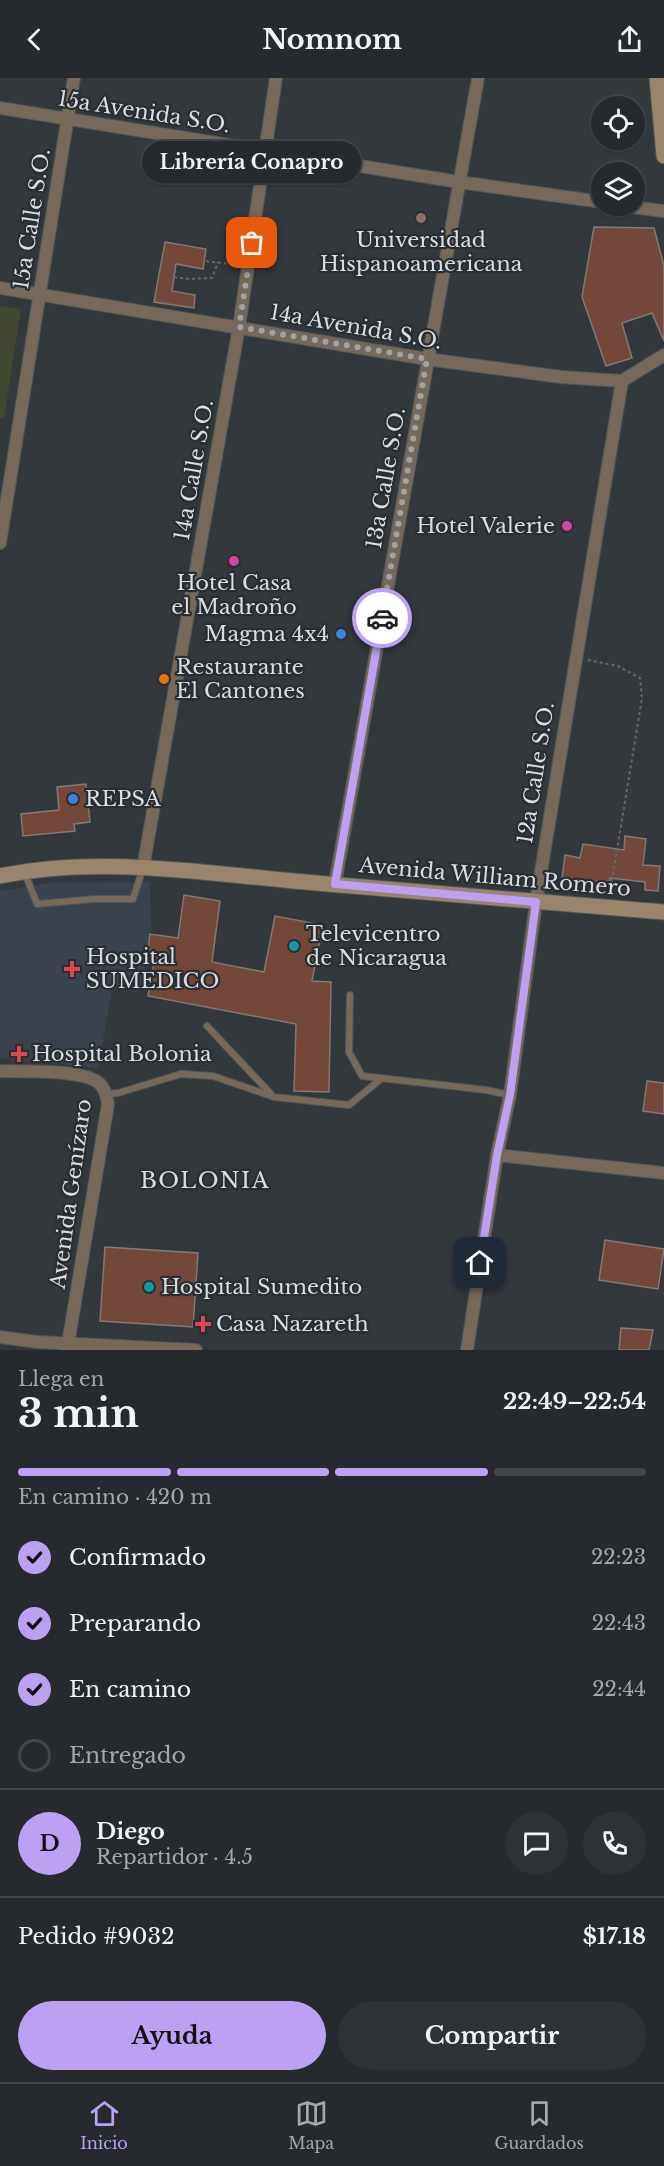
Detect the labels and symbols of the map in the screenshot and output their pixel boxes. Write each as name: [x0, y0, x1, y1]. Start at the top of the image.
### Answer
street label: 15a Avenida S.O.: [56, 86, 232, 138]
callout: Librería Conapro: [142, 141, 362, 183]
street label: 15a Calle S.O.: [8, 147, 56, 291]
marker: Universidad Hispanoamericana: [414, 211, 428, 225]
pin: [226, 217, 277, 268]
place label: Universidad Hispanoamericana: [320, 227, 523, 277]
street label: 14a Avenida S.O.: [268, 299, 444, 355]
street label: 14a Calle S.O.: [169, 398, 219, 542]
street label: 13a Calle S.O.: [361, 405, 411, 551]
place label: Hotel Valerie: [416, 513, 555, 539]
marker: Hotel Valerie: [560, 519, 574, 533]
marker: Hotel Casa el Madroño: [227, 554, 241, 568]
place label: Hotel Casa el Madroño: [171, 570, 297, 620]
courier: [352, 588, 412, 648]
place label: Magma 4x4: [205, 621, 329, 647]
marker: Magma 4x4: [334, 627, 348, 641]
place label: Restaurante El Cantones: [176, 654, 305, 704]
marker: Restaurante El Cantones: [157, 672, 171, 686]
street label: 12a Calle S.O.: [512, 700, 560, 846]
place label: REPSA: [85, 786, 161, 812]
marker: REPSA: [66, 792, 80, 806]
street label: Avenida William Romero: [357, 852, 632, 902]
place label: Televicentro de Nicaragua: [306, 921, 447, 971]
marker: Televicentro de Nicaragua: [287, 939, 301, 953]
place label: Hospital SUMEDICO: [86, 944, 219, 994]
marker: Hospital SUMEDICO: [63, 960, 81, 978]
place label: Hospital Bolonia: [32, 1041, 212, 1067]
marker: Hospital Bolonia: [10, 1045, 28, 1063]
street label: Avenida Genízaro: [45, 1097, 97, 1292]
district label: BOLONIA: [140, 1167, 270, 1194]
pin: [454, 1237, 505, 1288]
place label: Hospital Sumedito: [161, 1274, 362, 1300]
marker: Hospital Sumedito: [142, 1280, 156, 1294]
place label: Casa Nazareth: [216, 1311, 369, 1337]
marker: Casa Nazareth: [194, 1315, 212, 1333]

